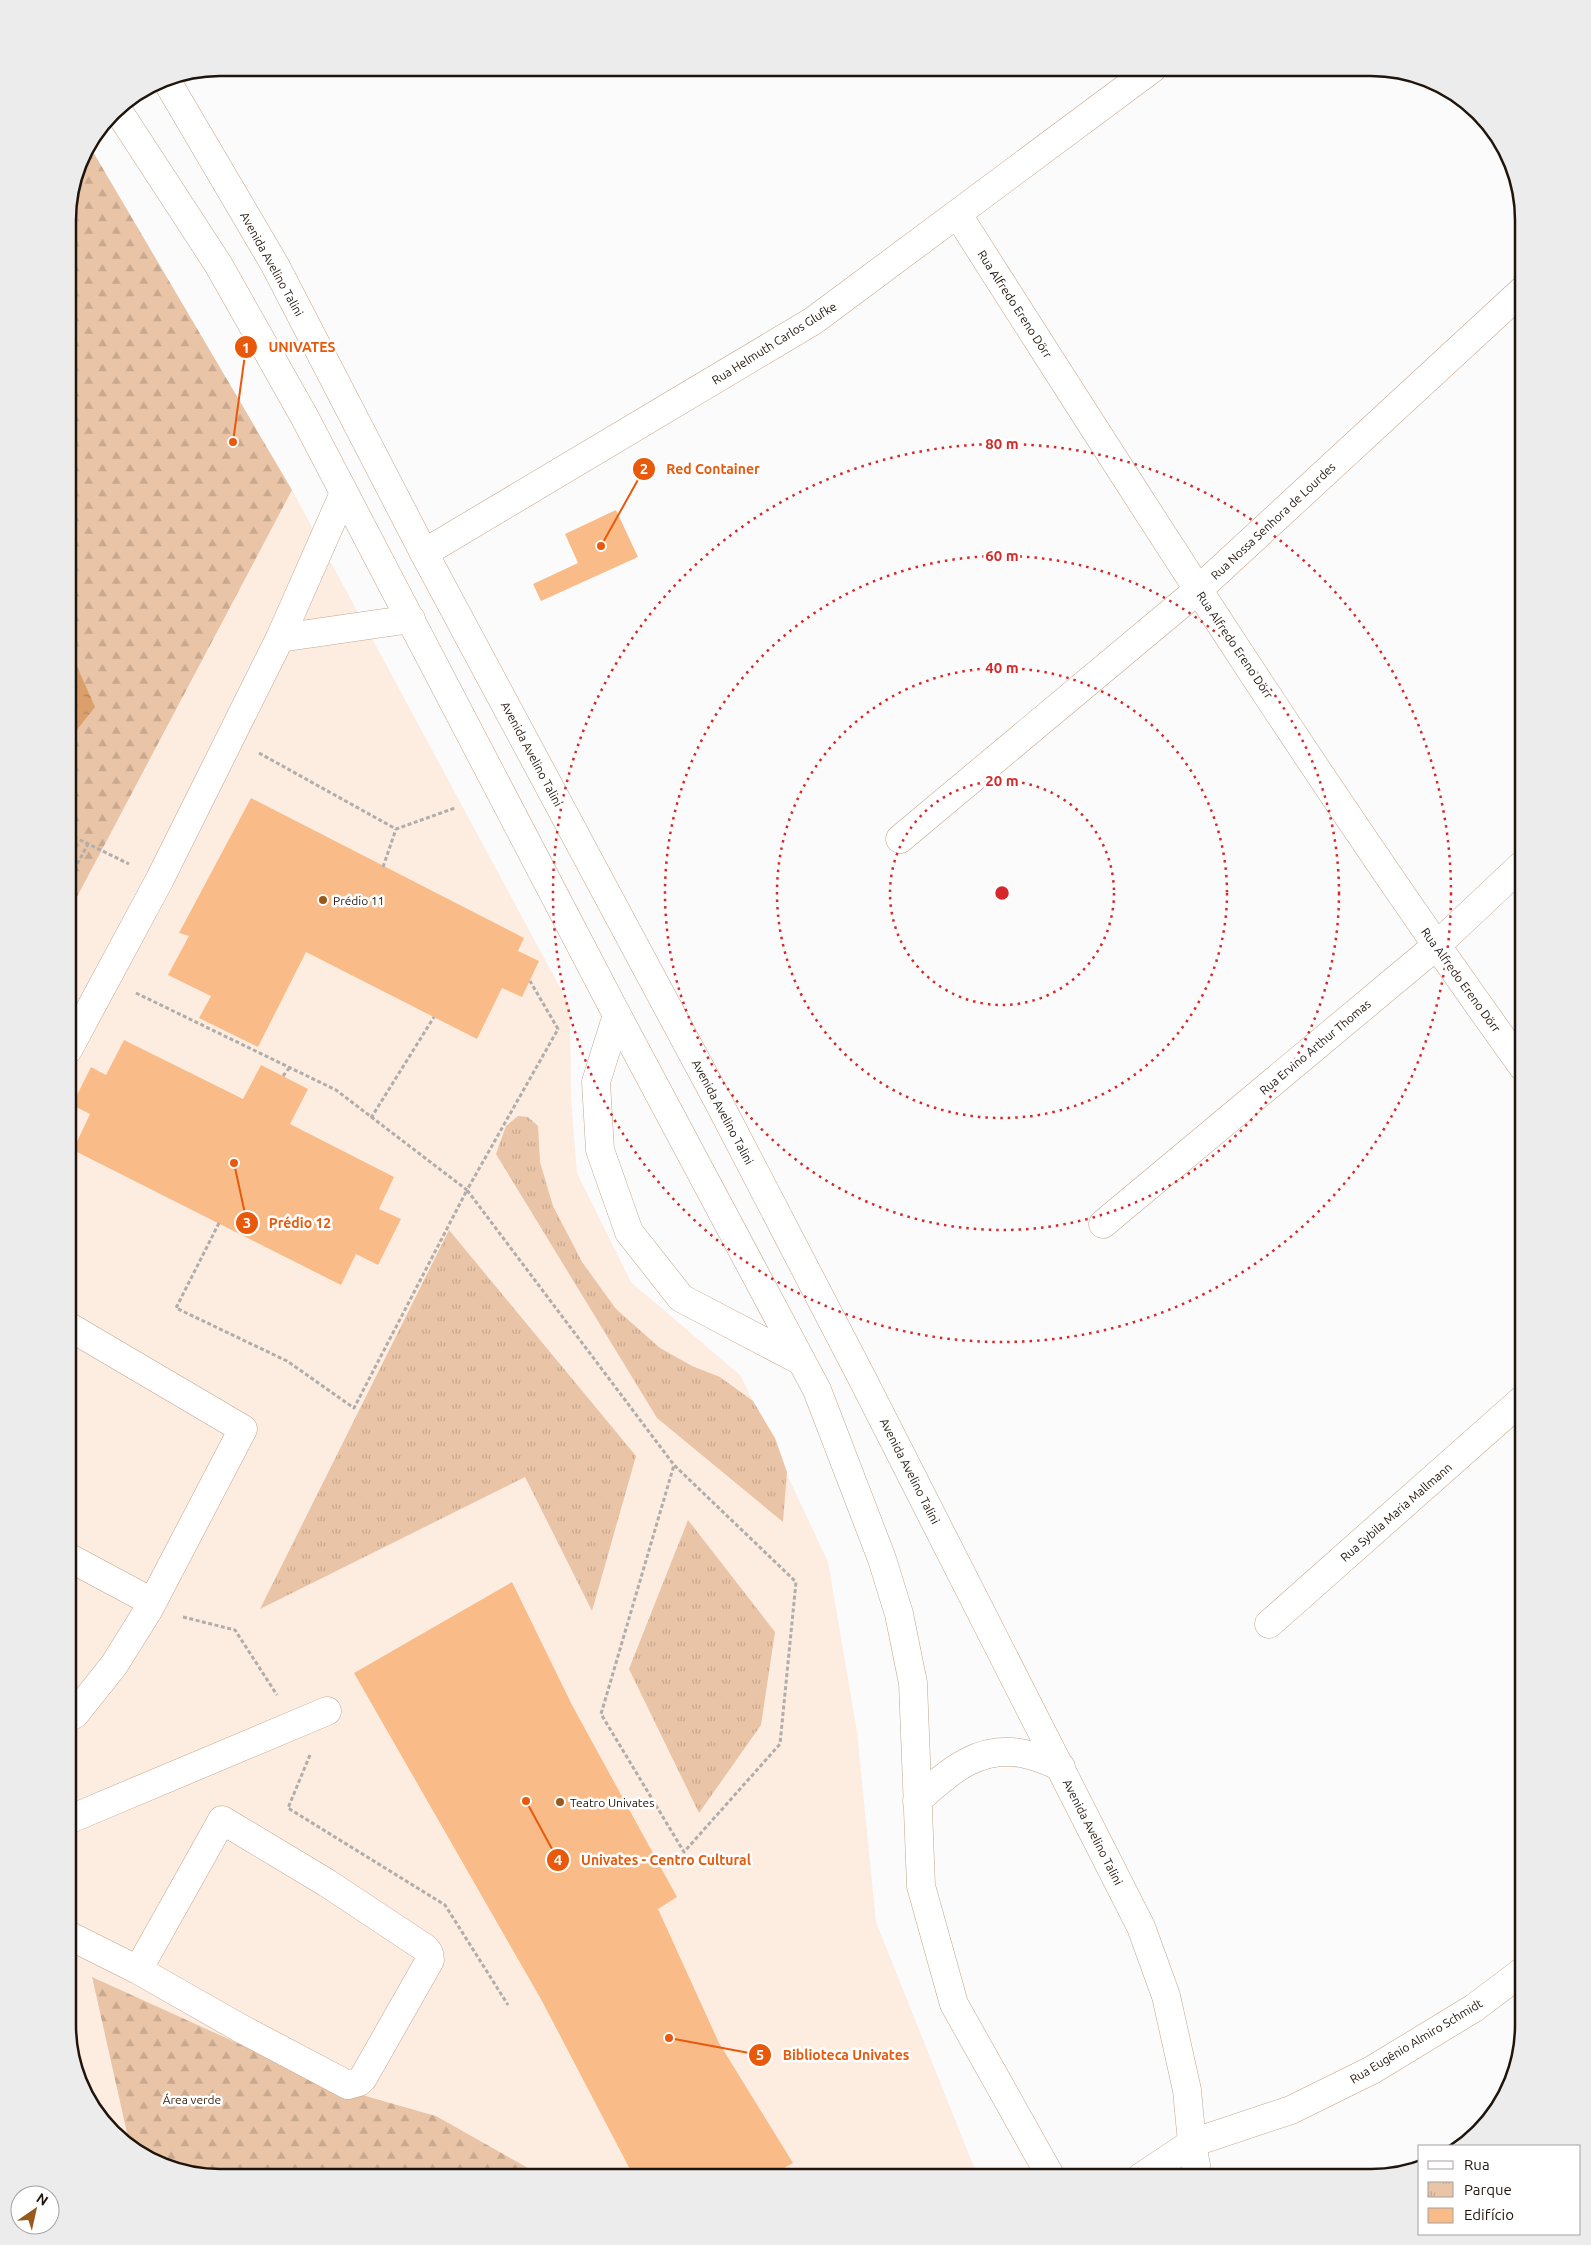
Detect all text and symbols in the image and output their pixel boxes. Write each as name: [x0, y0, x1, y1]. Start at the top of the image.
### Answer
street label: Avenida Avelino Talini: [238, 210, 306, 318]
street label: Rua Alfredo Ereno Dörr: [975, 248, 1055, 361]
street label: Rua Helmuth Carlos Glufke: [709, 299, 839, 387]
callout: UNIVATES: [234, 333, 346, 362]
text: 1: [242, 339, 250, 356]
text: UNIVATES: [269, 339, 335, 355]
text: 80 m: [985, 435, 1019, 452]
callout: Red Container: [631, 454, 770, 483]
text: 2: [640, 460, 648, 477]
street label: Rua Nossa Senhora de Lourdes: [1208, 460, 1338, 582]
text: Red Container: [666, 461, 760, 477]
text: 60 m: [985, 547, 1019, 564]
street label: Rua Alfredo Ereno Dörr: [1194, 589, 1276, 701]
text: 40 m: [985, 659, 1019, 676]
street label: Avenida Avelino Talini: [499, 699, 565, 809]
text: 20 m: [985, 772, 1019, 789]
centre of rings: [993, 884, 1011, 902]
marker: Prédio 11: [317, 894, 329, 906]
place label: Prédio 11: [333, 894, 385, 907]
street label: Rua Alfredo Ereno Dörr: [1419, 925, 1503, 1035]
street label: Rua Ervino Arthur Thomas: [1257, 997, 1373, 1097]
street label: Avenida Avelino Talini: [690, 1057, 756, 1167]
callout: Prédio 12: [234, 1208, 341, 1237]
text: 3: [243, 1214, 251, 1231]
text: Prédio 12: [269, 1215, 331, 1231]
street label: Avenida Avelino Talini: [878, 1416, 942, 1526]
street label: Rua Sybila Maria Mallmann: [1338, 1460, 1454, 1564]
street label: Avenida Avelino Talini: [1061, 1777, 1125, 1887]
marker: Teatro Univates: [554, 1796, 566, 1808]
place label: Teatro Univates: [570, 1796, 654, 1809]
callout: Univates - Centro Cultural: [546, 1846, 761, 1875]
text: 4: [554, 1851, 562, 1868]
text: Univates - Centro Cultural: [581, 1852, 751, 1868]
street label: Rua Eugênio Almiro Schmidt: [1347, 1996, 1485, 2086]
callout: Biblioteca Univates: [748, 2040, 919, 2069]
text: 5: [756, 2046, 764, 2063]
text: Biblioteca Univates: [783, 2047, 910, 2063]
park label: Área verde: [163, 2093, 221, 2106]
legend: [1418, 2145, 1581, 2235]
text: Rua: [1464, 2156, 1490, 2173]
text: Parque: [1464, 2181, 1512, 2198]
north arrow: [10, 2185, 60, 2235]
text: N: [33, 2190, 51, 2209]
text: Edifício: [1464, 2206, 1514, 2223]

